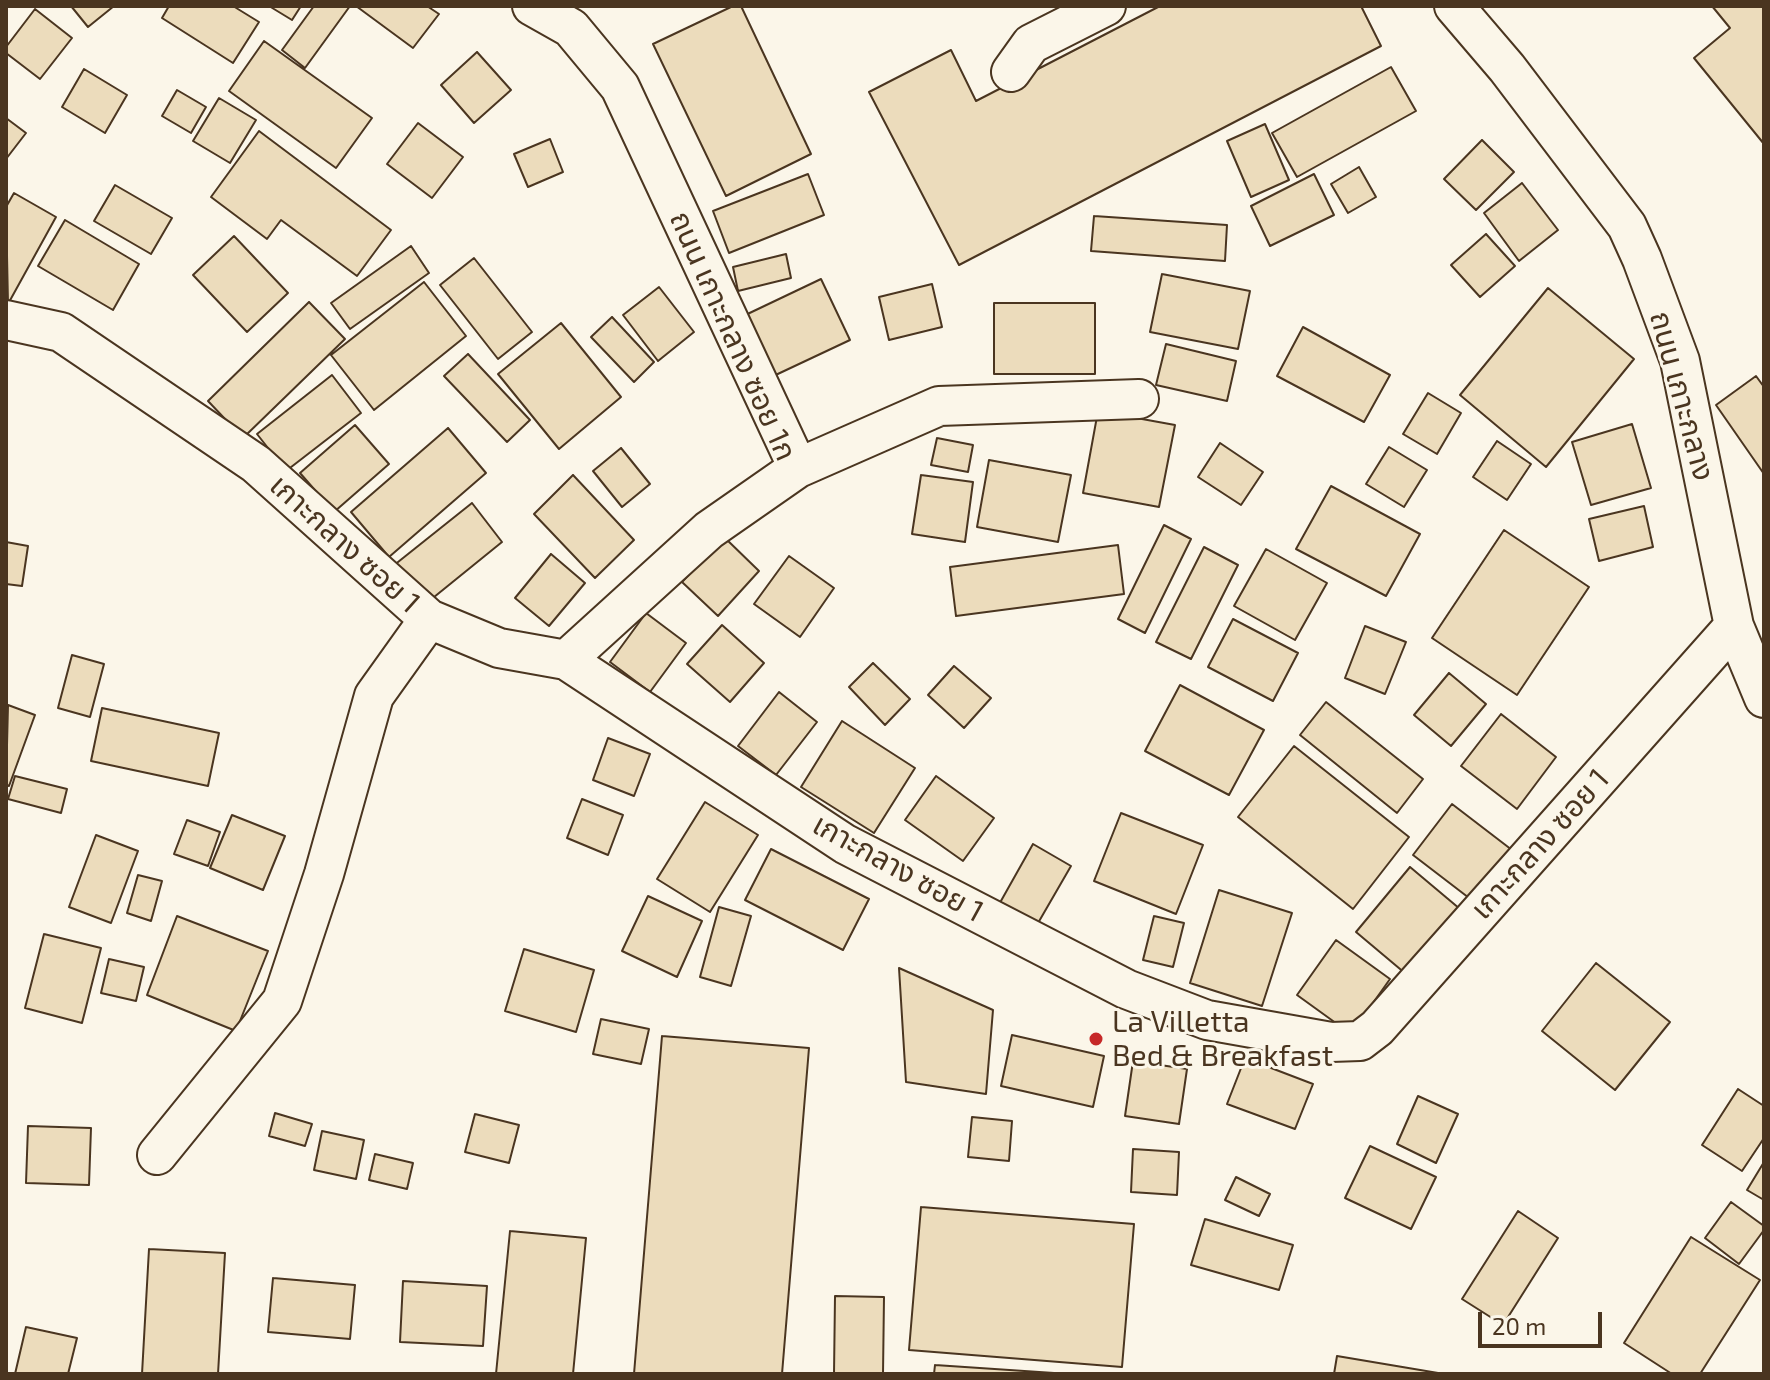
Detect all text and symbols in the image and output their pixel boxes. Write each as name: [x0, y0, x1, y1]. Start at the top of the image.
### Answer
street label: ถนน เกาะกลาง ซอย 1ก: [662, 206, 804, 466]
street label: ถนน เกาะกลาง: [1642, 307, 1722, 485]
street label: เกาะกลาง ซอย 1: [262, 467, 428, 621]
street label: เกาะกลาง ซอย 1: [1463, 761, 1617, 927]
street label: เกาะกลาง ซอย 1: [806, 806, 990, 930]
place label: La Villetta Bed & Breakfast: [1112, 1004, 1333, 1074]
marker: La Villetta Bed & Breakfast: [1087, 1030, 1105, 1048]
scale bar: [1482, 1296, 1606, 1346]
text: 20 m: [1492, 1311, 1546, 1340]

